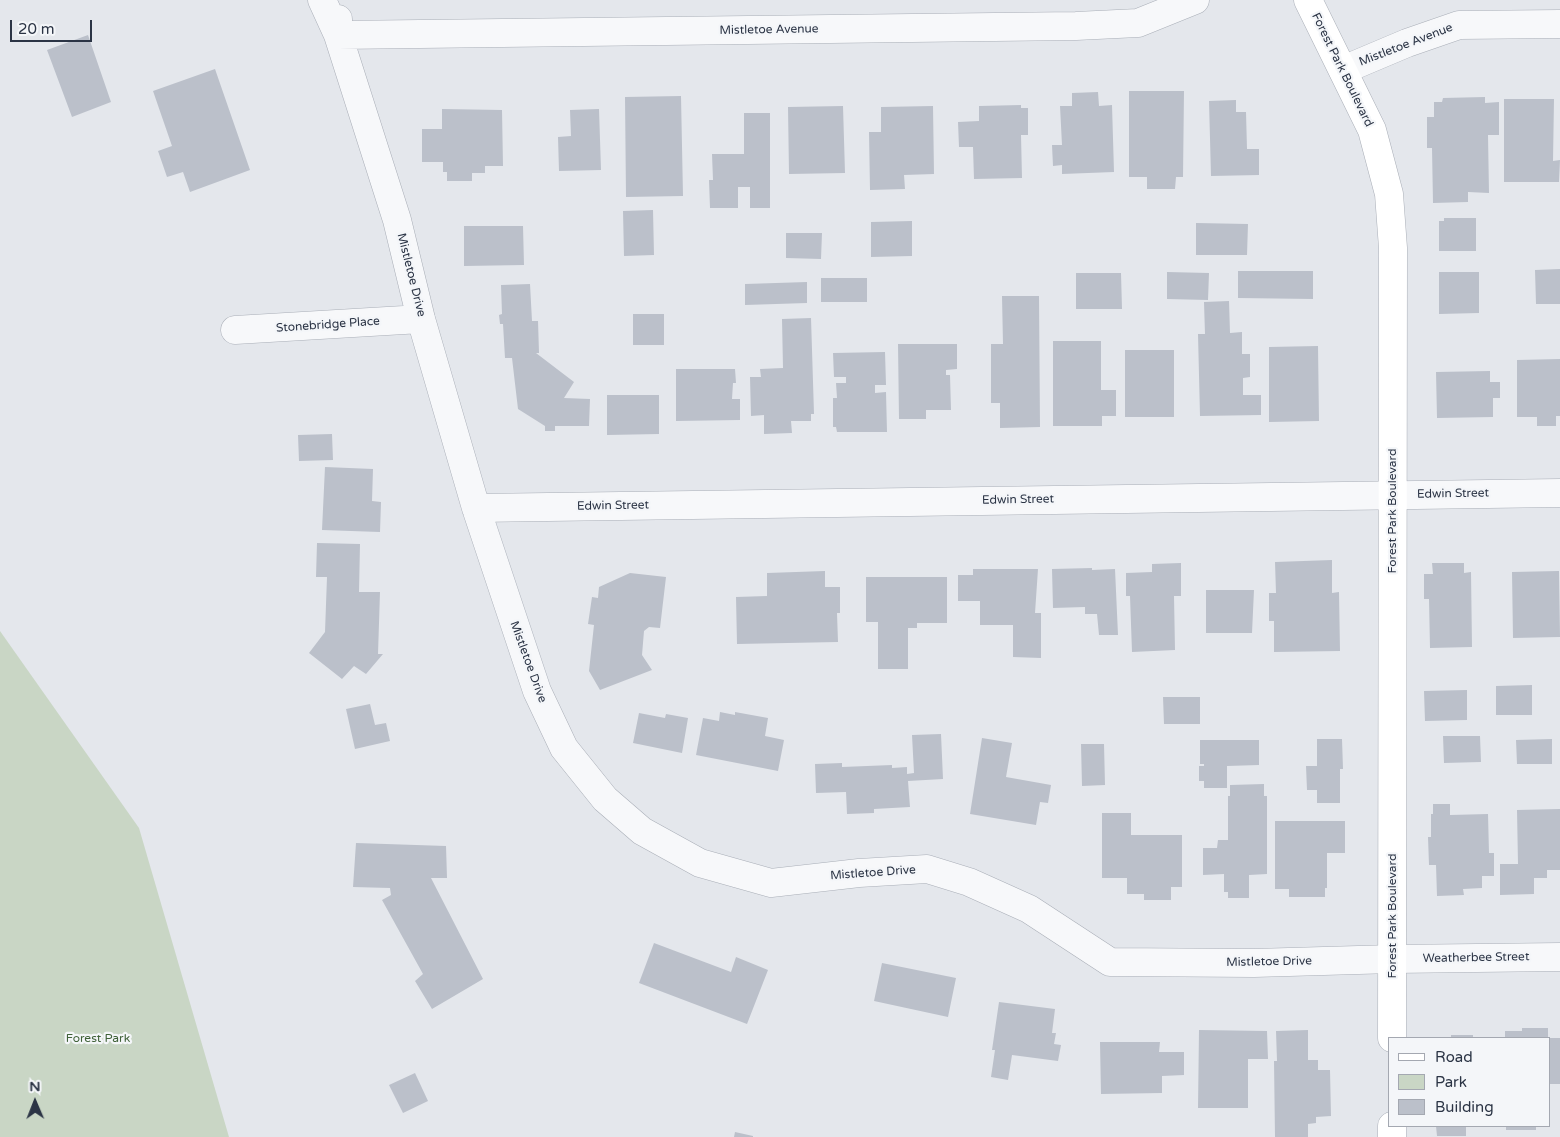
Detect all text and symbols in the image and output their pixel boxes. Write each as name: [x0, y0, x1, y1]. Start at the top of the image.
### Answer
scale bar: [12, 10, 95, 42]
street label: Forest Park Boulevard: [1308, 11, 1376, 129]
text: 20 m: [18, 20, 55, 38]
street label: Mistletoe Avenue: [1357, 21, 1455, 69]
street label: Mistletoe Avenue: [719, 22, 819, 38]
street label: Mistletoe Drive: [394, 232, 428, 318]
street label: Stonebridge Place: [276, 314, 380, 336]
street label: Forest Park Boulevard: [1386, 448, 1400, 574]
street label: Edwin Street: [1417, 486, 1489, 502]
street label: Edwin Street: [982, 492, 1054, 508]
street label: Edwin Street: [577, 498, 649, 514]
street label: Mistletoe Drive: [507, 619, 549, 705]
street label: Forest Park Boulevard: [1386, 853, 1400, 979]
street label: Mistletoe Drive: [830, 863, 916, 883]
street label: Weatherbee Street: [1422, 950, 1530, 966]
street label: Mistletoe Drive: [1226, 954, 1312, 970]
park label: Forest Park: [66, 1032, 130, 1046]
legend: [1388, 1037, 1550, 1127]
text: Road: [1435, 1048, 1473, 1066]
text: Park: [1435, 1073, 1467, 1091]
north arrow: [10, 1077, 60, 1127]
text: N: [29, 1078, 41, 1095]
text: Building: [1435, 1098, 1494, 1116]

